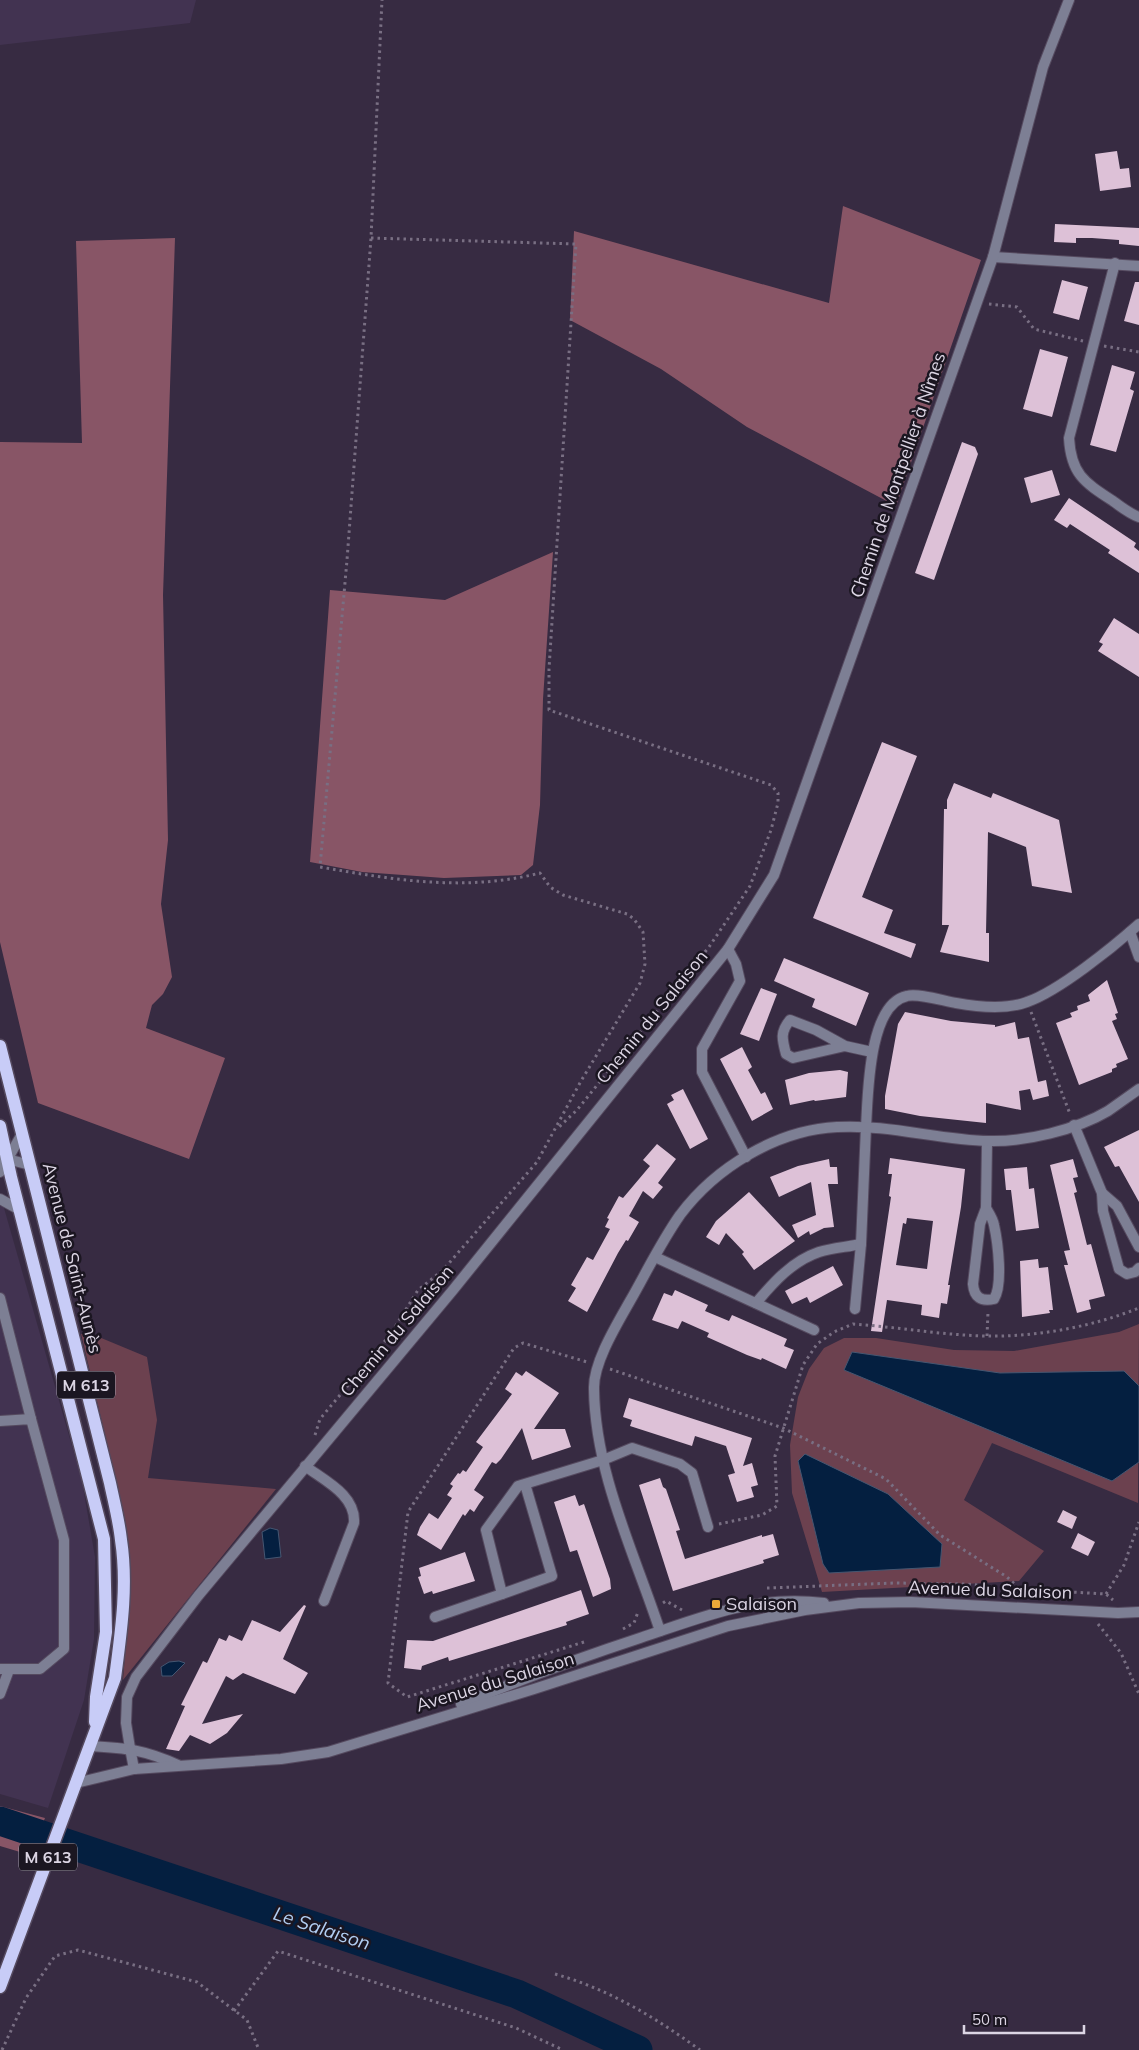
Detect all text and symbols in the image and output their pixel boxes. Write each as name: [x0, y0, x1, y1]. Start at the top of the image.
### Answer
street label: Chemin de Montpellier à Nîmes: [845, 349, 950, 601]
street label: Chemin du Salaison: [591, 945, 712, 1088]
street label: Avenue de Saint-Aunès: [38, 1160, 107, 1356]
street label: Chemin du Salaison: [335, 1260, 458, 1401]
road number: M 613: [57, 1372, 115, 1398]
street label: Avenue du Salaison: [907, 1575, 1073, 1604]
place label: Salaison: [726, 1592, 797, 1615]
marker: Salaison: [710, 1598, 722, 1610]
street label: Avenue du Salaison: [413, 1646, 577, 1717]
road number: M 613: [19, 1844, 77, 1870]
water label: Le Salaison: [270, 1901, 374, 1955]
scale bar: [964, 2002, 1084, 2034]
text: 50 m: [972, 2010, 1007, 2029]

